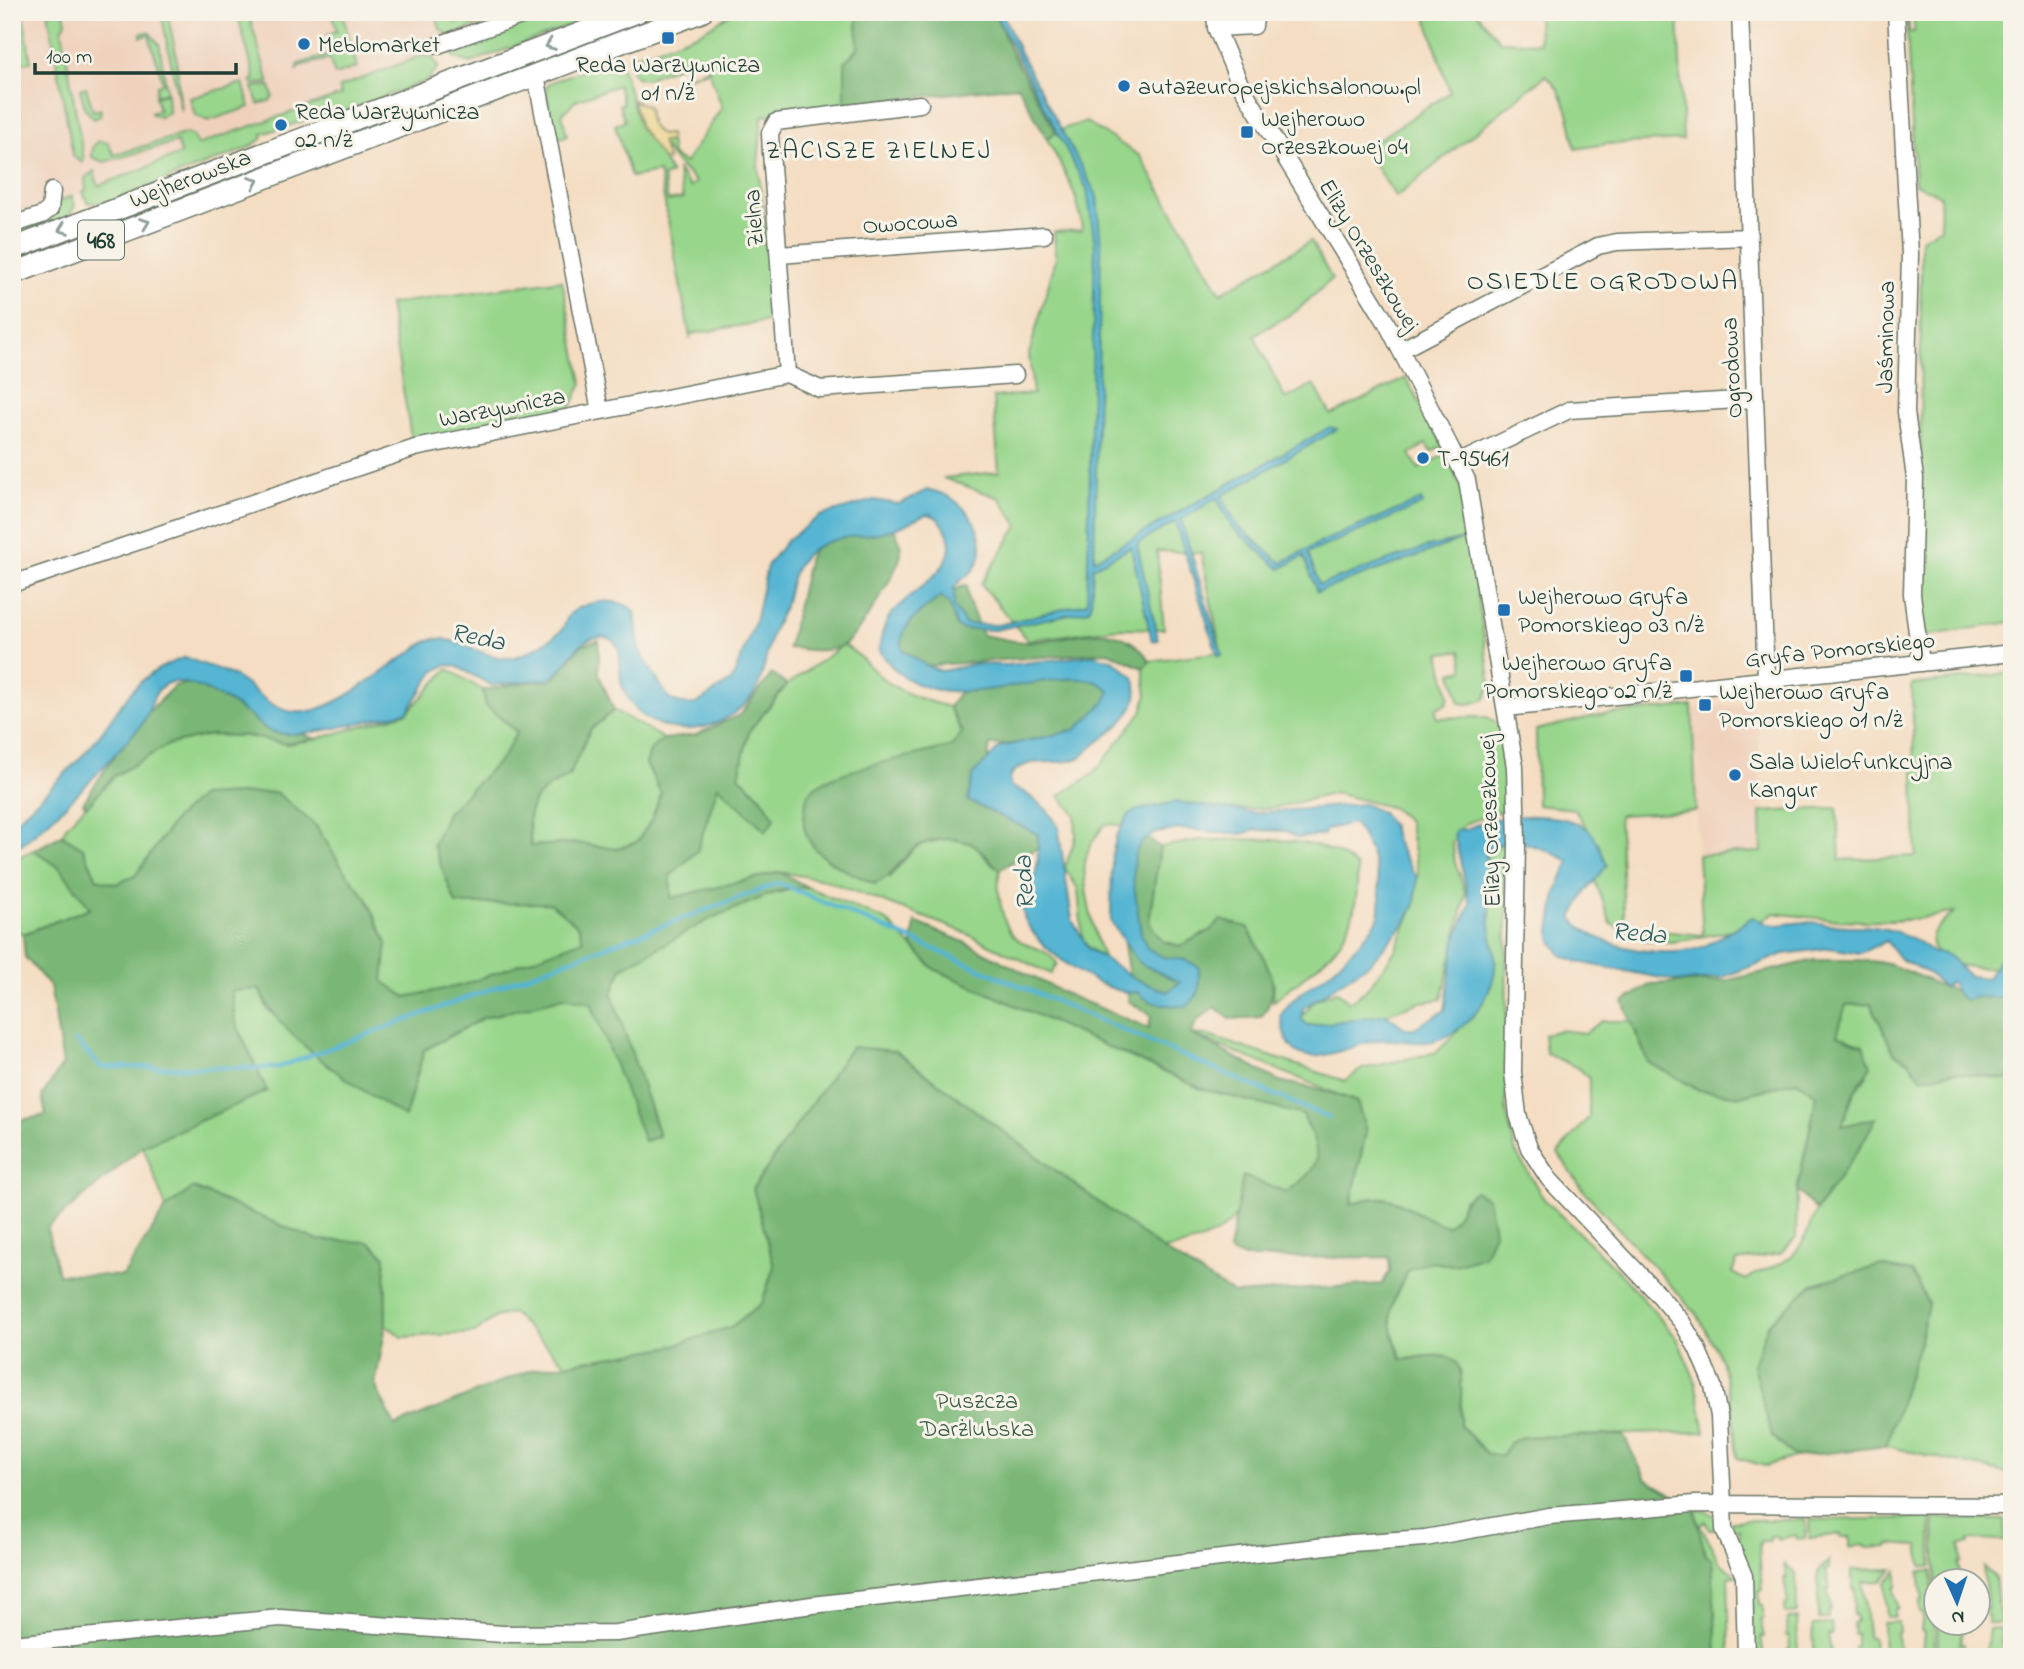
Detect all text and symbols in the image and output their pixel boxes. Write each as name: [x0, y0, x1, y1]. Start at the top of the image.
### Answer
place label: Meblomarket: [318, 29, 440, 64]
marker: Reda Warzywnicza 01 n/ż: [660, 30, 676, 46]
scale bar: [35, 32, 236, 76]
marker: Meblomarket: [296, 36, 312, 52]
one-way arrow: [545, 37, 557, 51]
text: 100 m: [46, 43, 92, 73]
place label: Reda Warzywnicza 01 n/ż: [576, 49, 760, 112]
place label: autazeuropejskichsalonow.pl: [1138, 71, 1421, 106]
marker: autazeuropejskichsalonow.pl: [1116, 78, 1132, 94]
place label: Reda Warzywnicza 02 n/ż: [295, 96, 479, 159]
place label: Wejherowo Orzeszkowej 04: [1261, 103, 1408, 166]
marker: Reda Warzywnicza 02 n/ż: [273, 117, 289, 133]
marker: Wejherowo Orzeszkowej 04: [1239, 124, 1255, 140]
district label: ZACISZE ZIELNEJ: [765, 133, 993, 171]
street label: Wejherowska: [125, 141, 257, 220]
street label: Elizy Orzeszkowej: [1307, 173, 1428, 341]
one-way arrow: [247, 176, 259, 190]
street label: Zielna: [736, 188, 775, 248]
street label: Owocowa: [861, 204, 959, 245]
one-way arrow: [138, 218, 150, 232]
road number: 468: [78, 220, 124, 260]
one-way arrow: [57, 221, 69, 235]
district label: OSIEDLE OGRODOWA: [1467, 264, 1739, 302]
street label: Jaśminowa: [1869, 280, 1906, 394]
street label: Ogrodowa: [1713, 316, 1754, 419]
street label: Warzywnicza: [436, 380, 569, 440]
place label: T-95461: [1437, 443, 1509, 478]
marker: T-95461: [1415, 450, 1431, 466]
place label: Wejherowo Gryfa Pomorskiego 03 n/ż: [1518, 581, 1705, 644]
marker: Wejherowo Gryfa Pomorskiego 03 n/ż: [1496, 602, 1512, 618]
water label: Reda: [447, 615, 509, 663]
street label: Gryfa Pomorskiego: [1744, 624, 1937, 680]
place label: Wejherowo Gryfa Pomorskiego 02 n/ż: [1484, 647, 1673, 710]
marker: Wejherowo Gryfa Pomorskiego 02 n/ż: [1678, 668, 1694, 684]
place label: Wejherowo Gryfa Pomorskiego 01 n/ż: [1719, 676, 1904, 739]
marker: Wejherowo Gryfa Pomorskiego 01 n/ż: [1697, 697, 1713, 713]
street label: Elizy Orzeszkowej: [1471, 733, 1513, 908]
place label: Sala Wielofunkcyjna Kangur: [1749, 746, 1952, 809]
marker: Sala Wielofunkcyjna Kangur: [1727, 767, 1743, 783]
water label: Reda: [1006, 854, 1046, 911]
water label: Reda: [1610, 914, 1669, 956]
park label: Puszcza Darżlubska: [919, 1385, 1034, 1448]
north arrow: [1923, 1568, 1993, 1638]
text: N: [1950, 1603, 1965, 1630]

